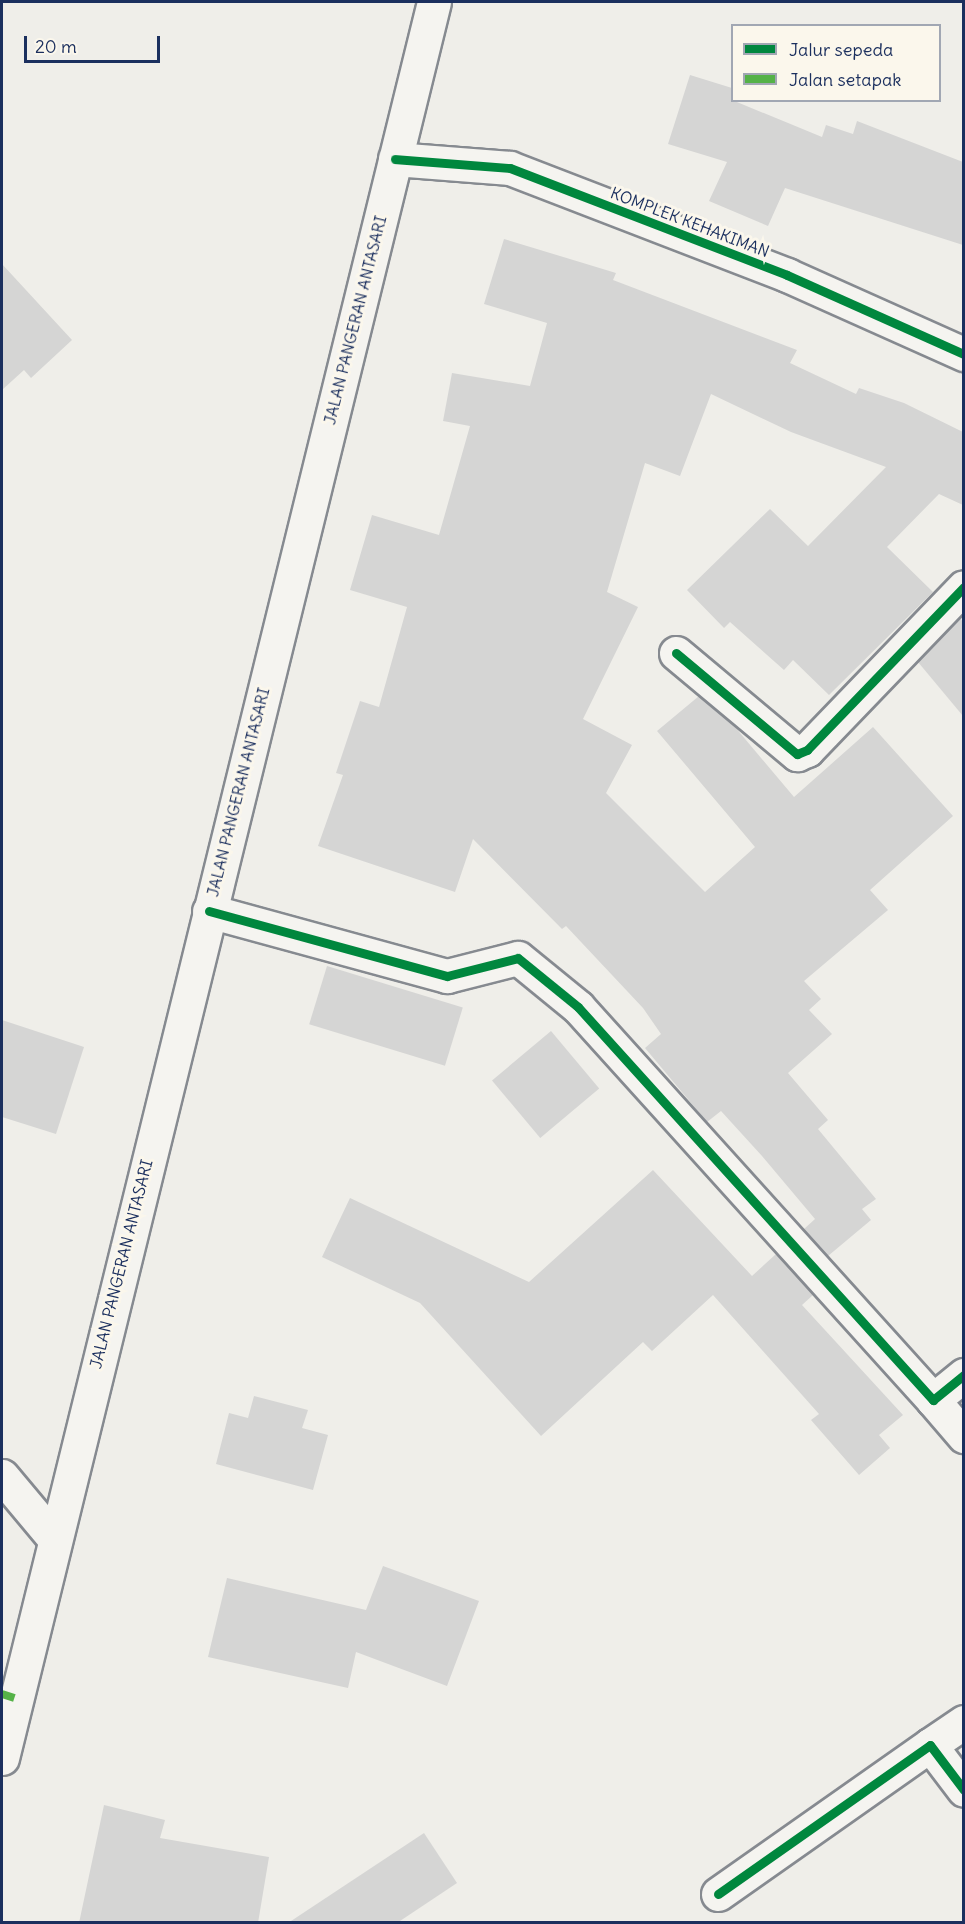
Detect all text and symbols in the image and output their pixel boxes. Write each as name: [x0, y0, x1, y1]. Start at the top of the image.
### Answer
scale bar: [27, 24, 164, 62]
legend: [731, 24, 941, 102]
text: 20 m: [35, 35, 77, 58]
text: Jalur sepeda: [789, 38, 893, 61]
text: Jalan setapak: [789, 68, 901, 91]
street label: KOMPLEK KEHAKIMAN: [608, 183, 772, 261]
street label: JALAN PANGERAN ANTASARI: [320, 213, 390, 427]
street label: JALAN PANGERAN ANTASARI: [203, 685, 273, 899]
street label: JALAN PANGERAN ANTASARI: [86, 1157, 156, 1371]

